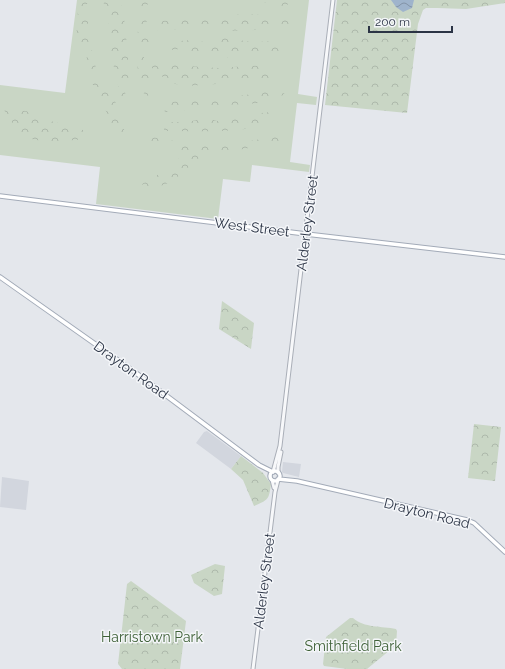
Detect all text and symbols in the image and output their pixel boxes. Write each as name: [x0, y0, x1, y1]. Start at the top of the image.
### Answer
scale bar: [369, 8, 452, 34]
text: 200 m: [375, 15, 410, 29]
street label: Alderley Street: [293, 174, 321, 272]
street label: West Street: [213, 214, 291, 240]
street label: Drayton Road: [91, 338, 171, 402]
street label: Drayton Road: [382, 495, 472, 531]
street label: Alderley Street: [250, 532, 278, 630]
park label: Harristown Park: [101, 629, 204, 645]
park label: Smithfield Park: [304, 638, 402, 654]

